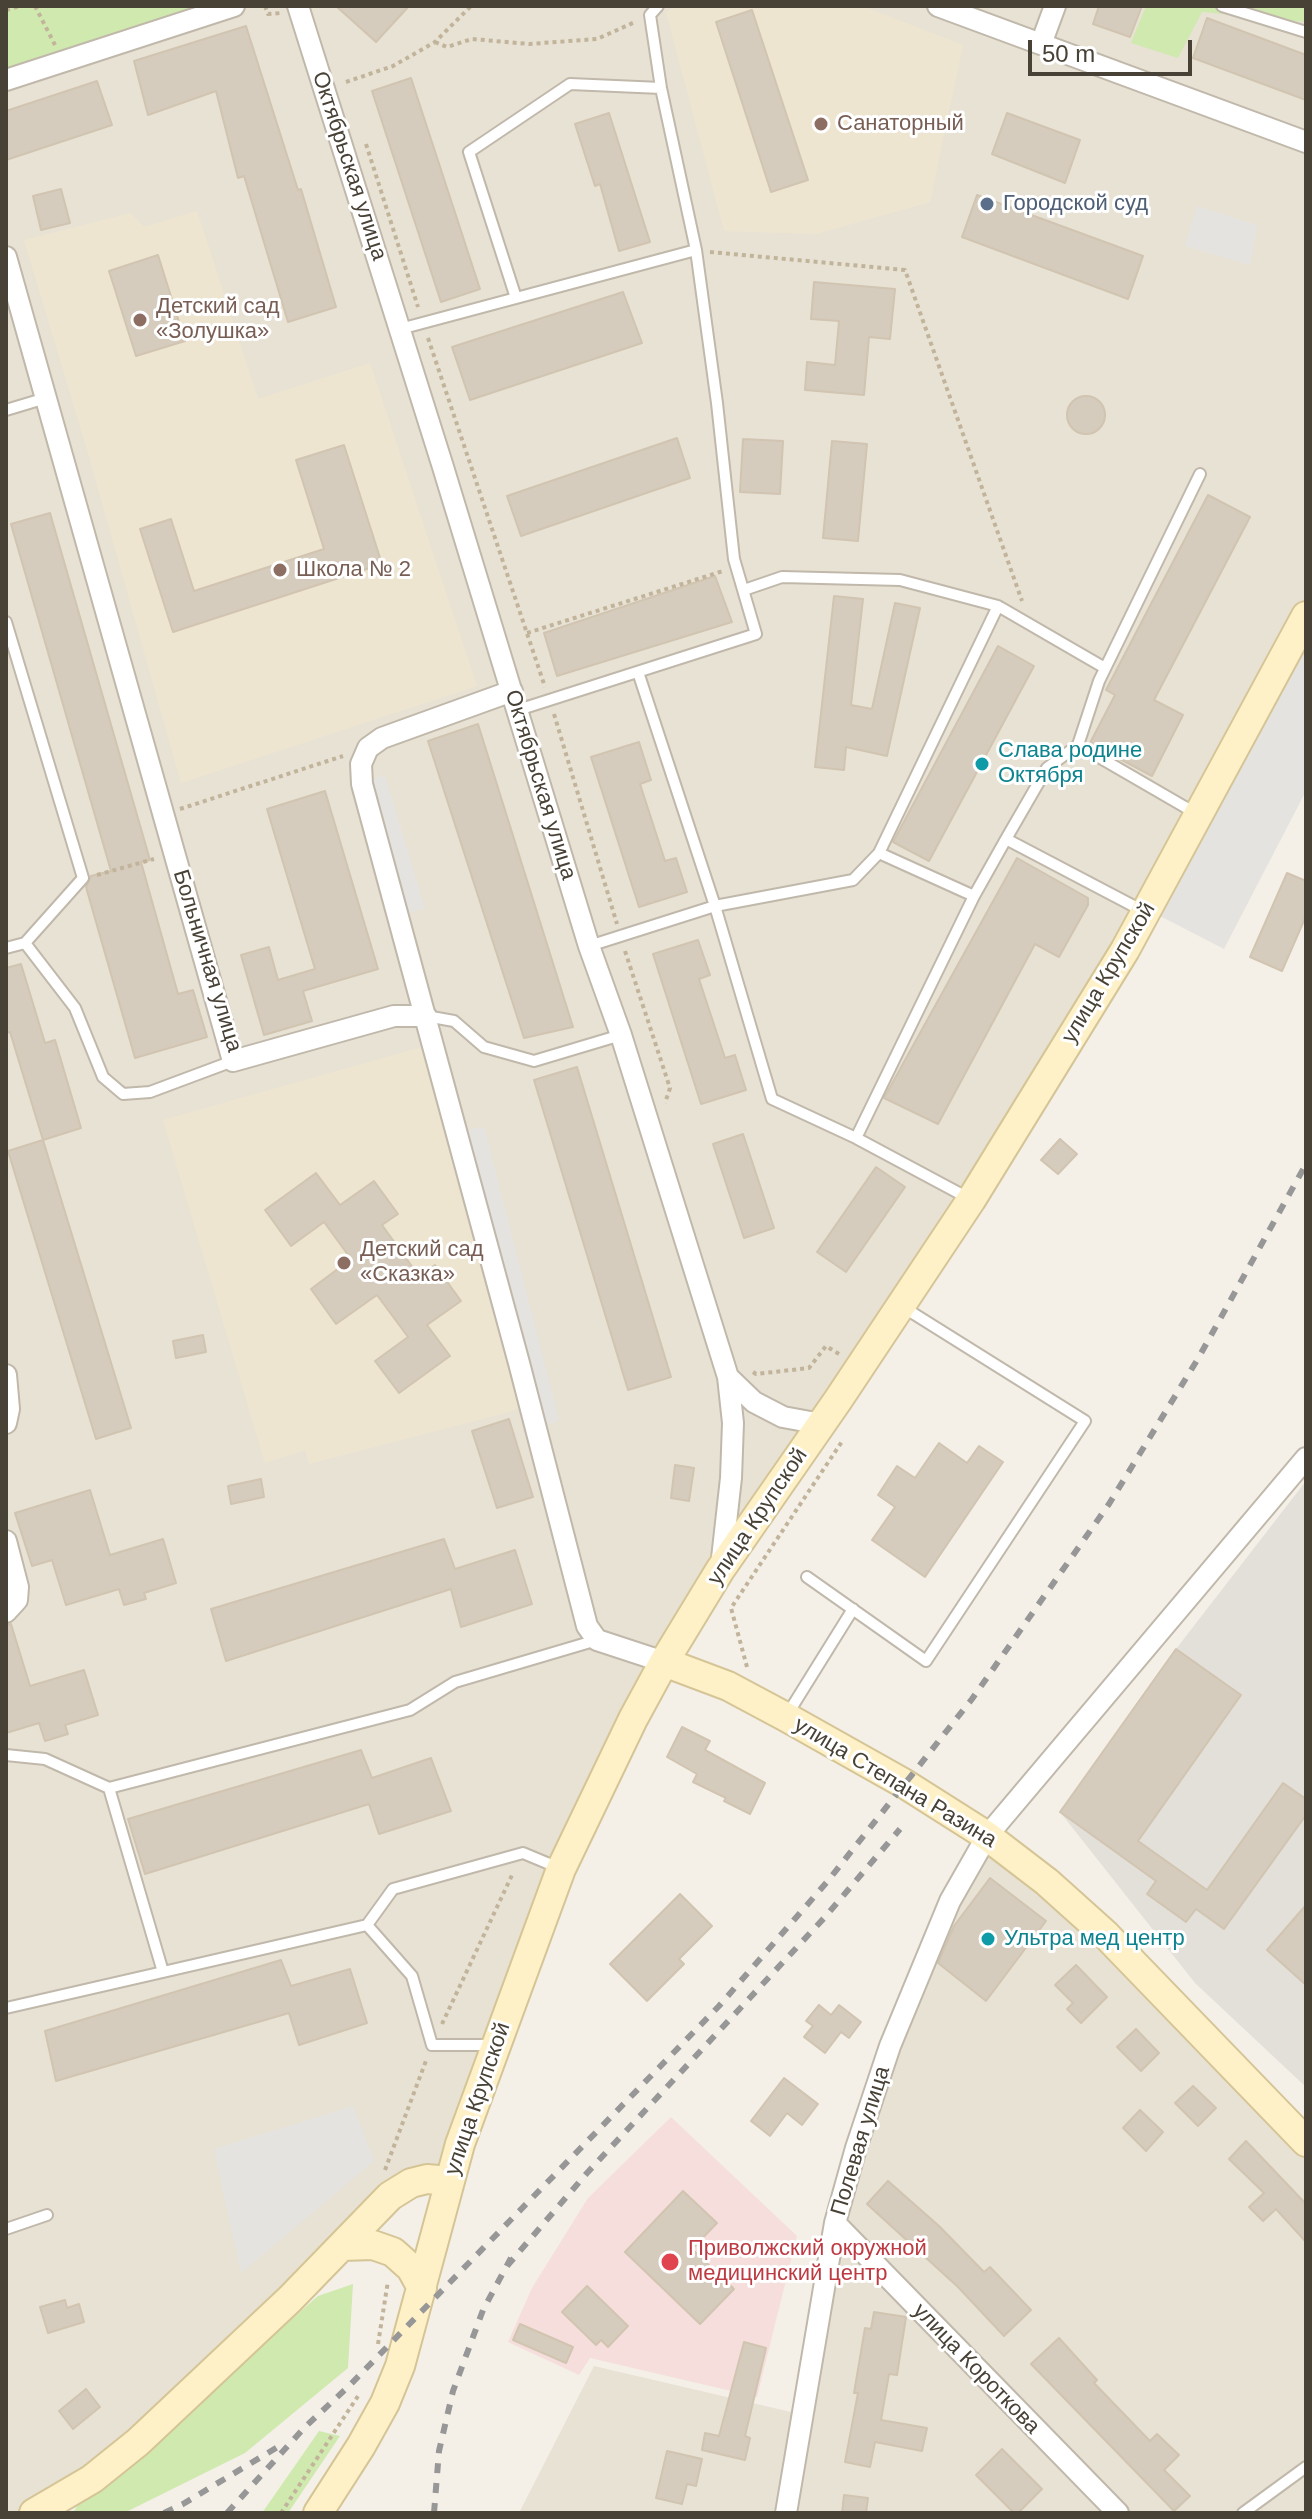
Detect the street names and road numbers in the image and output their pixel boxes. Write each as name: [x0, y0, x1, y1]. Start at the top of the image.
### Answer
street label: Октябрьская улица: [306, 68, 392, 264]
street label: Октябрьская улица: [499, 687, 581, 883]
street label: Больничная улица: [167, 867, 247, 1055]
street label: улица Крупской: [1057, 898, 1161, 1048]
street label: улица Крупской: [702, 1443, 814, 1591]
street label: улица Степана Разина: [789, 1712, 1001, 1854]
street label: улица Крупской: [440, 2019, 516, 2179]
street label: Полевая улица: [826, 2063, 896, 2219]
street label: улица Короткова: [907, 2298, 1045, 2440]

